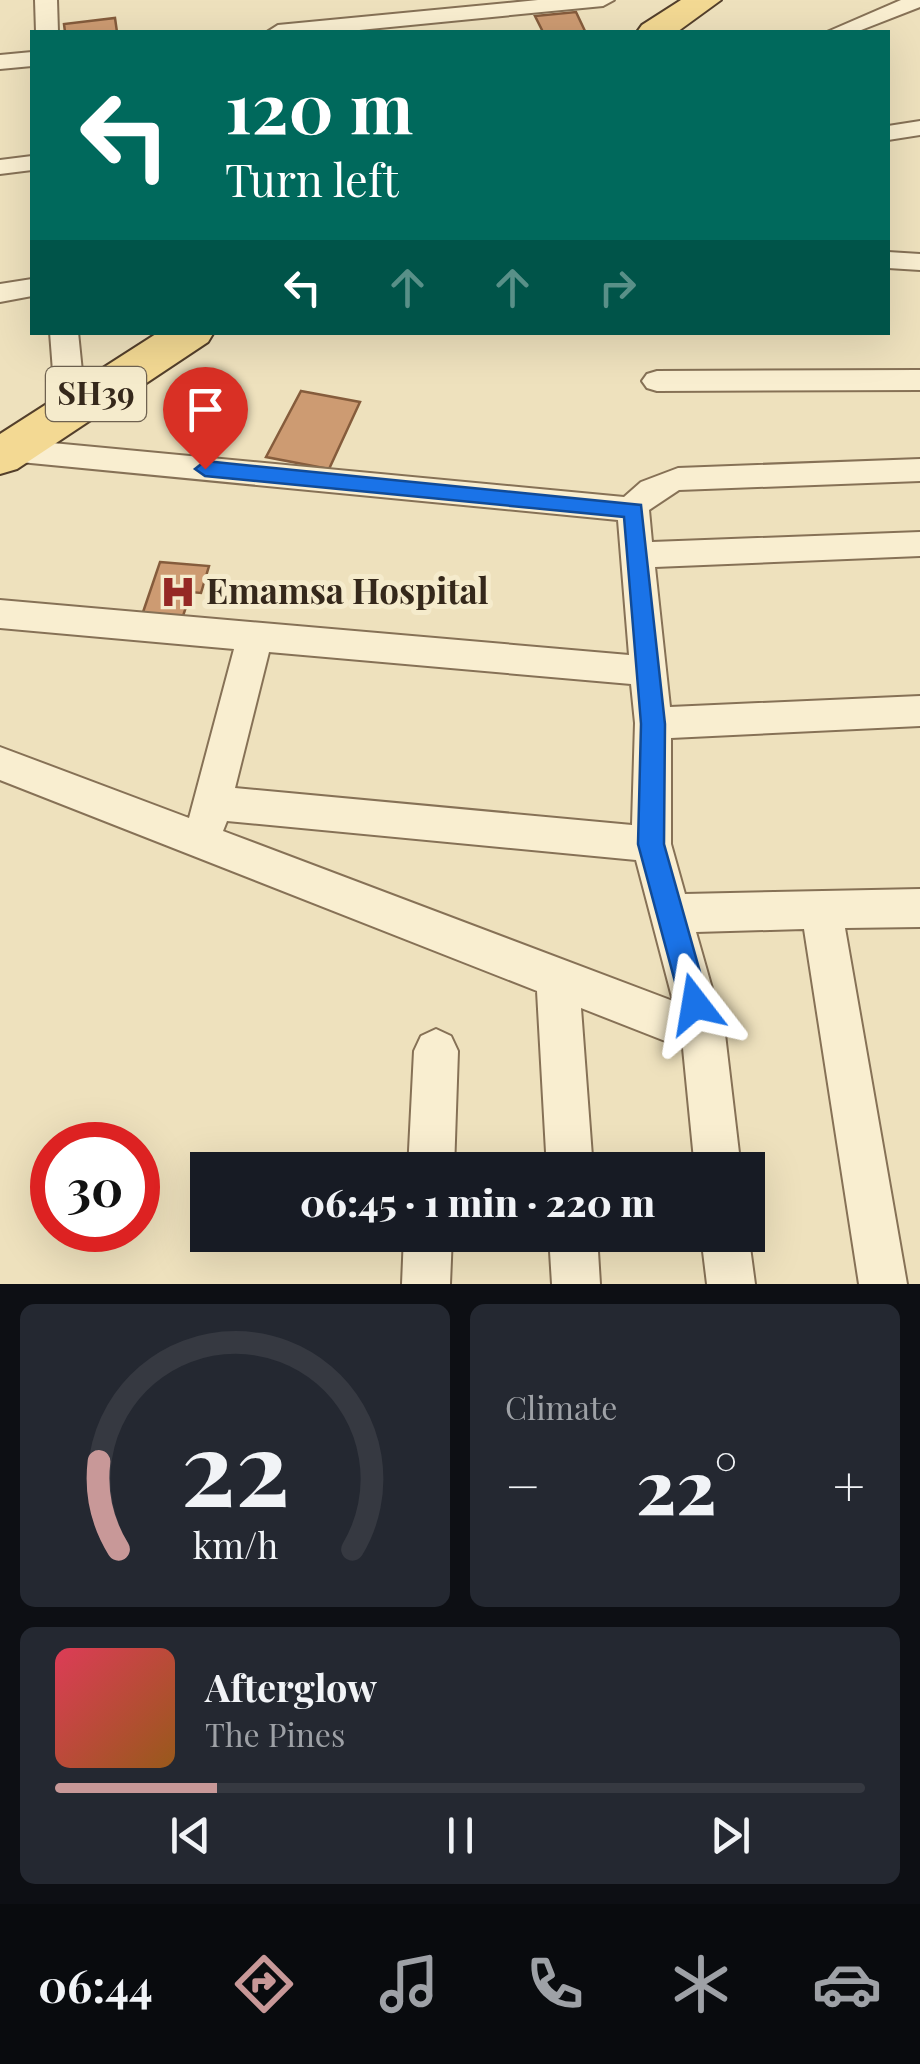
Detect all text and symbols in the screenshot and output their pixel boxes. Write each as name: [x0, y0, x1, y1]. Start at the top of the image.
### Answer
text: 120 m: [225, 58, 413, 152]
icon: left: [60, 70, 190, 200]
text: Turn left: [225, 148, 399, 208]
icon: left: [275, 260, 330, 315]
icon: ahead: [380, 260, 435, 315]
icon: ahead: [485, 260, 540, 315]
icon: right: [590, 260, 645, 315]
road number: SH39: [46, 367, 146, 421]
pin: [163, 367, 248, 470]
icon: arrive: [178, 382, 233, 437]
place label: Emamsa Hospital: [206, 566, 489, 613]
hospital icon: Emamsa Hospital: [159, 573, 197, 611]
position arrow: [643, 952, 747, 1056]
speed limit sign: 30: [30, 1122, 160, 1252]
text: 06:45 · 1 min · 220 m: [300, 1176, 655, 1227]
text: Climate: [505, 1385, 617, 1428]
text: 22: [181, 1394, 289, 1533]
text: 22°: [636, 1434, 737, 1534]
text: −: [505, 1447, 541, 1521]
text: +: [833, 1447, 865, 1521]
text: km/h: [192, 1520, 278, 1568]
text: Afterglow: [205, 1661, 377, 1712]
text: The Pines: [205, 1712, 345, 1755]
icon: previous: [163, 1808, 218, 1863]
icon: pause: [433, 1808, 488, 1863]
icon: next: [703, 1808, 758, 1863]
icon: directions: [229, 1949, 299, 2019]
icon: music: [374, 1949, 444, 2019]
icon: phone: [520, 1949, 590, 2019]
icon: climate: [666, 1949, 736, 2019]
icon: car: [812, 1949, 882, 2019]
text: 06:44: [38, 1954, 153, 2014]

